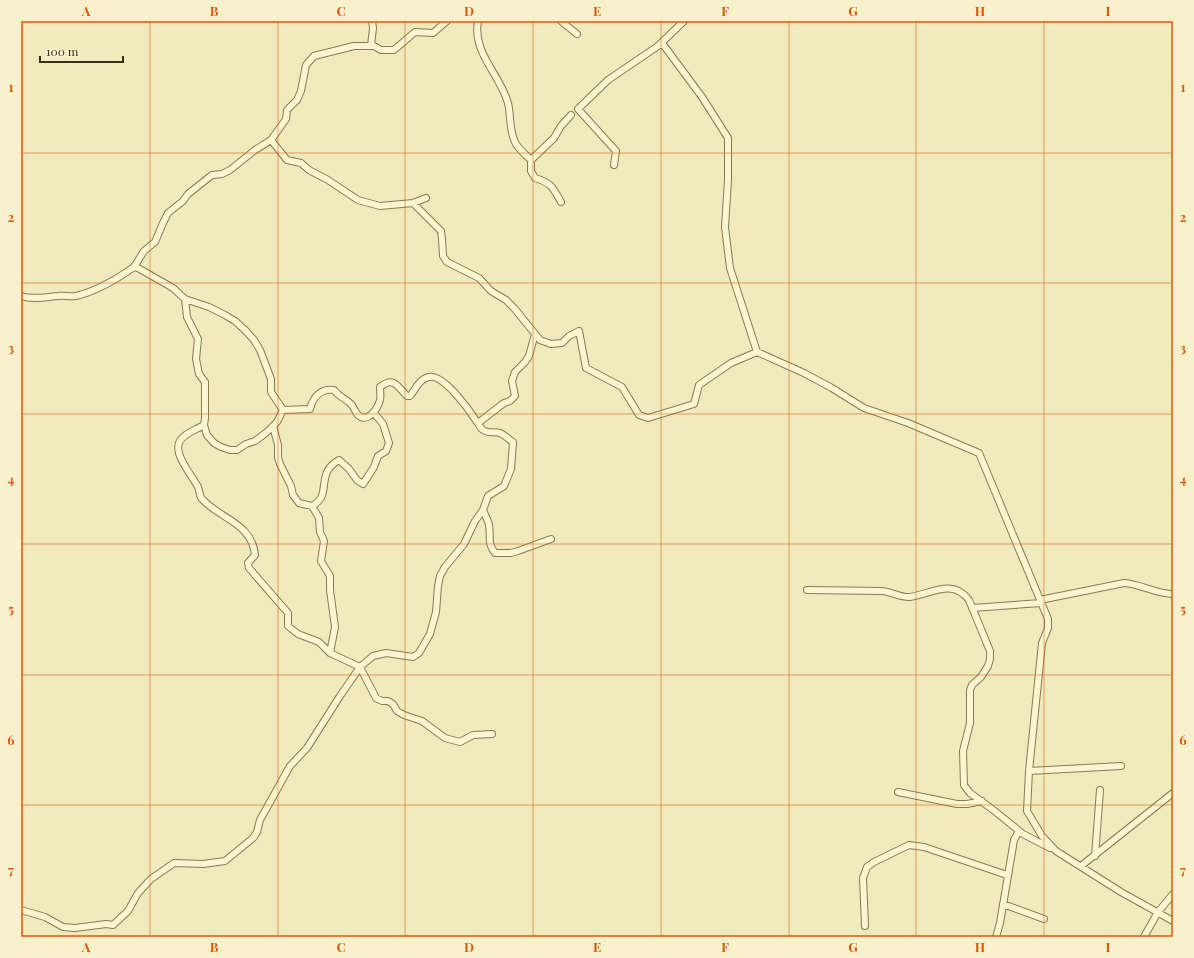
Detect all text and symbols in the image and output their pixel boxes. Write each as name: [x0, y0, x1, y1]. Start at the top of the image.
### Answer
text: A: [81, 2, 91, 19]
text: B: [210, 2, 219, 19]
text: C: [336, 2, 346, 19]
text: D: [464, 2, 474, 19]
text: E: [593, 2, 601, 19]
text: F: [721, 2, 729, 19]
text: G: [848, 2, 858, 19]
text: H: [975, 2, 985, 19]
text: I: [1106, 2, 1111, 19]
scale bar: [40, 38, 123, 64]
text: 100 m: [46, 43, 79, 59]
text: 1: [9, 78, 14, 95]
text: 1: [1181, 78, 1186, 95]
text: 2: [8, 208, 15, 225]
text: 2: [1180, 208, 1187, 225]
text: 3: [8, 339, 14, 356]
text: 3: [1180, 339, 1186, 356]
text: 4: [8, 470, 15, 487]
text: 4: [1180, 470, 1187, 487]
text: 5: [8, 600, 14, 617]
text: 5: [1180, 600, 1186, 617]
text: 6: [7, 731, 15, 748]
text: 6: [1179, 731, 1187, 748]
text: 7: [8, 861, 14, 878]
text: 7: [1180, 861, 1186, 878]
text: A: [81, 938, 91, 955]
text: B: [210, 938, 219, 955]
text: C: [336, 938, 346, 955]
text: D: [464, 938, 474, 955]
text: E: [593, 938, 601, 955]
text: F: [721, 938, 729, 955]
text: G: [848, 938, 858, 955]
text: H: [975, 938, 985, 955]
text: I: [1106, 938, 1111, 955]

